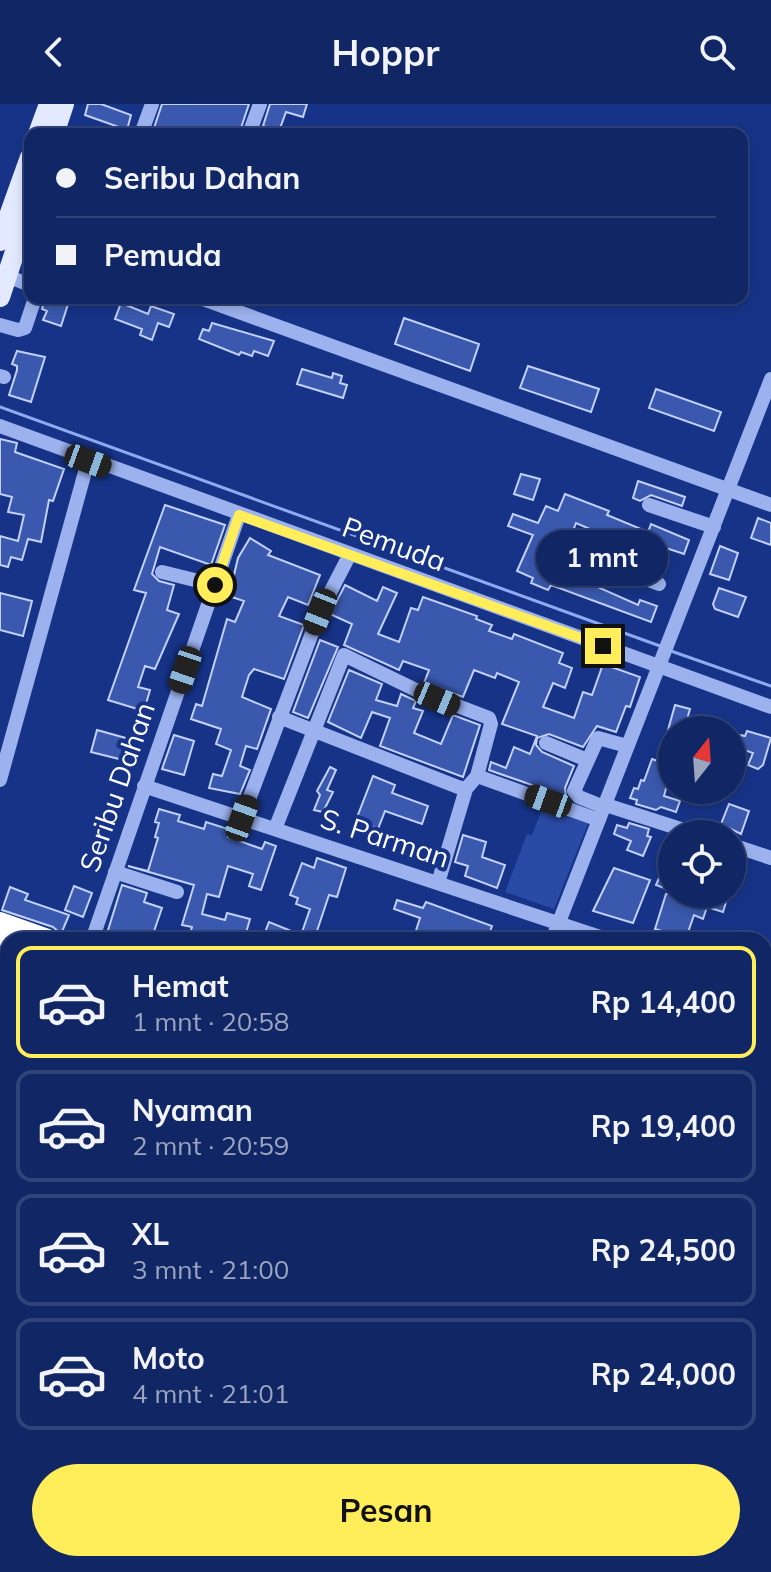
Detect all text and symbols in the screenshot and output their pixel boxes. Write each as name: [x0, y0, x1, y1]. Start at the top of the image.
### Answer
icon: back: [32, 30, 76, 74]
text: Hoppr: [332, 30, 439, 75]
icon: search: [695, 30, 739, 74]
text: Seribu Dahan: [104, 159, 300, 197]
text: Pemuda: [104, 236, 222, 274]
car: [61, 442, 115, 480]
street label: Pemuda: [338, 509, 451, 578]
callout: 1 mnt: [537, 530, 669, 586]
text: 1 mnt: [566, 541, 638, 574]
route start: [197, 567, 233, 603]
car: [300, 585, 340, 639]
route end: [585, 628, 621, 664]
car: [166, 643, 204, 697]
car: [410, 679, 464, 719]
street label: Seribu Dahan: [71, 697, 162, 876]
north arrow: [658, 716, 746, 804]
map controls: [658, 716, 746, 908]
car: [521, 782, 575, 820]
car: [223, 791, 261, 845]
street label: S. Parman: [316, 800, 454, 875]
button: locate: [658, 820, 746, 908]
icon: car: [36, 966, 108, 1038]
text: Hemat: [132, 967, 229, 1005]
text: Rp 14,400: [591, 983, 736, 1021]
text: 1 mnt · 20:58: [132, 1005, 289, 1038]
icon: car: [36, 1090, 108, 1162]
text: Nyaman: [132, 1091, 253, 1129]
text: Rp 19,400: [591, 1107, 736, 1145]
text: 2 mnt · 20:59: [132, 1129, 289, 1162]
icon: car: [36, 1214, 108, 1286]
text: XL: [132, 1215, 169, 1253]
text: Rp 24,500: [591, 1231, 736, 1269]
text: 3 mnt · 21:00: [132, 1253, 289, 1286]
icon: car: [36, 1338, 108, 1410]
text: Moto: [132, 1339, 205, 1377]
text: Rp 24,000: [591, 1355, 736, 1393]
text: 4 mnt · 21:01: [132, 1377, 289, 1410]
button: Pesan: [32, 1464, 740, 1556]

